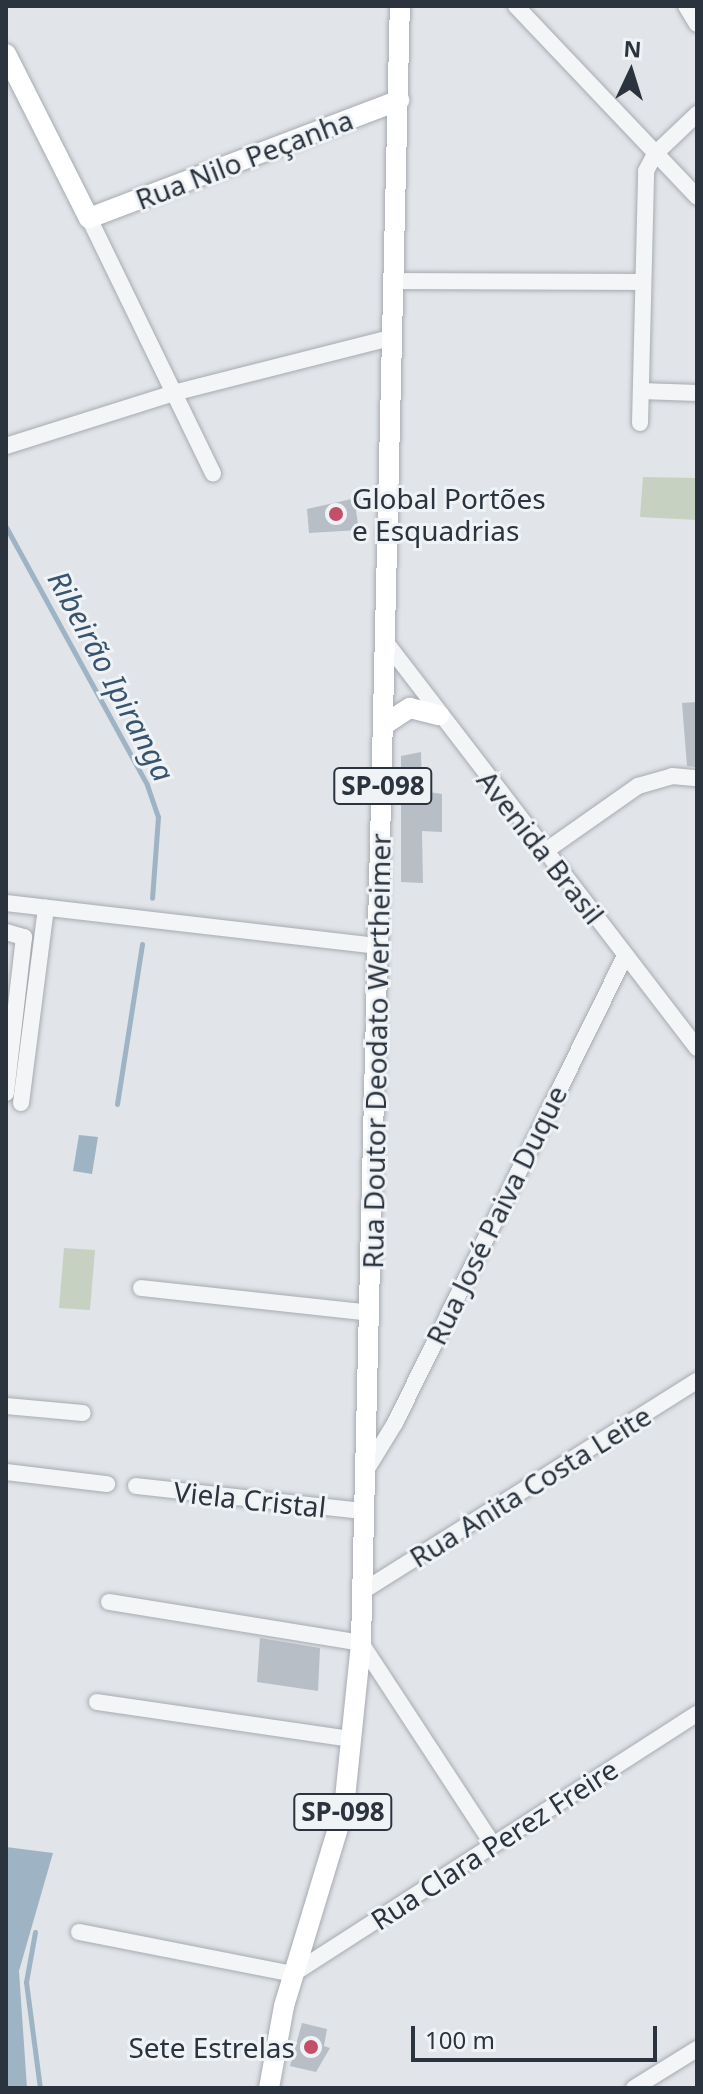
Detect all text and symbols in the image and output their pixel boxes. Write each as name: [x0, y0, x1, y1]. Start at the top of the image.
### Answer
north arrow: [591, 32, 671, 112]
text: N: [623, 32, 643, 64]
street label: Rua Nilo Peçanha: [131, 102, 357, 216]
place label: Global Portões e Esquadrias: [352, 481, 546, 547]
marker: Global Portões e Esquadrias: [327, 505, 345, 523]
water label: Ribeirão Ipiranga: [40, 565, 182, 787]
road number: SP-098: [333, 764, 433, 808]
street label: Avenida Brasil: [471, 764, 611, 930]
street label: Rua Doutor Deodato Wertheimer: [355, 833, 397, 1269]
street label: Rua José Paiva Duque: [419, 1080, 573, 1350]
street label: Rua Anita Costa Leite: [403, 1398, 657, 1574]
street label: Viela Cristal: [172, 1474, 328, 1524]
street label: Rua Clara Perez Freire: [364, 1752, 624, 1936]
road number: SP-098: [293, 1790, 393, 1834]
scale bar: [415, 2010, 661, 2060]
text: 100 m: [425, 2023, 495, 2056]
place label: Sete Estrelas: [128, 2030, 295, 2064]
marker: Sete Estrelas: [302, 2038, 320, 2056]

